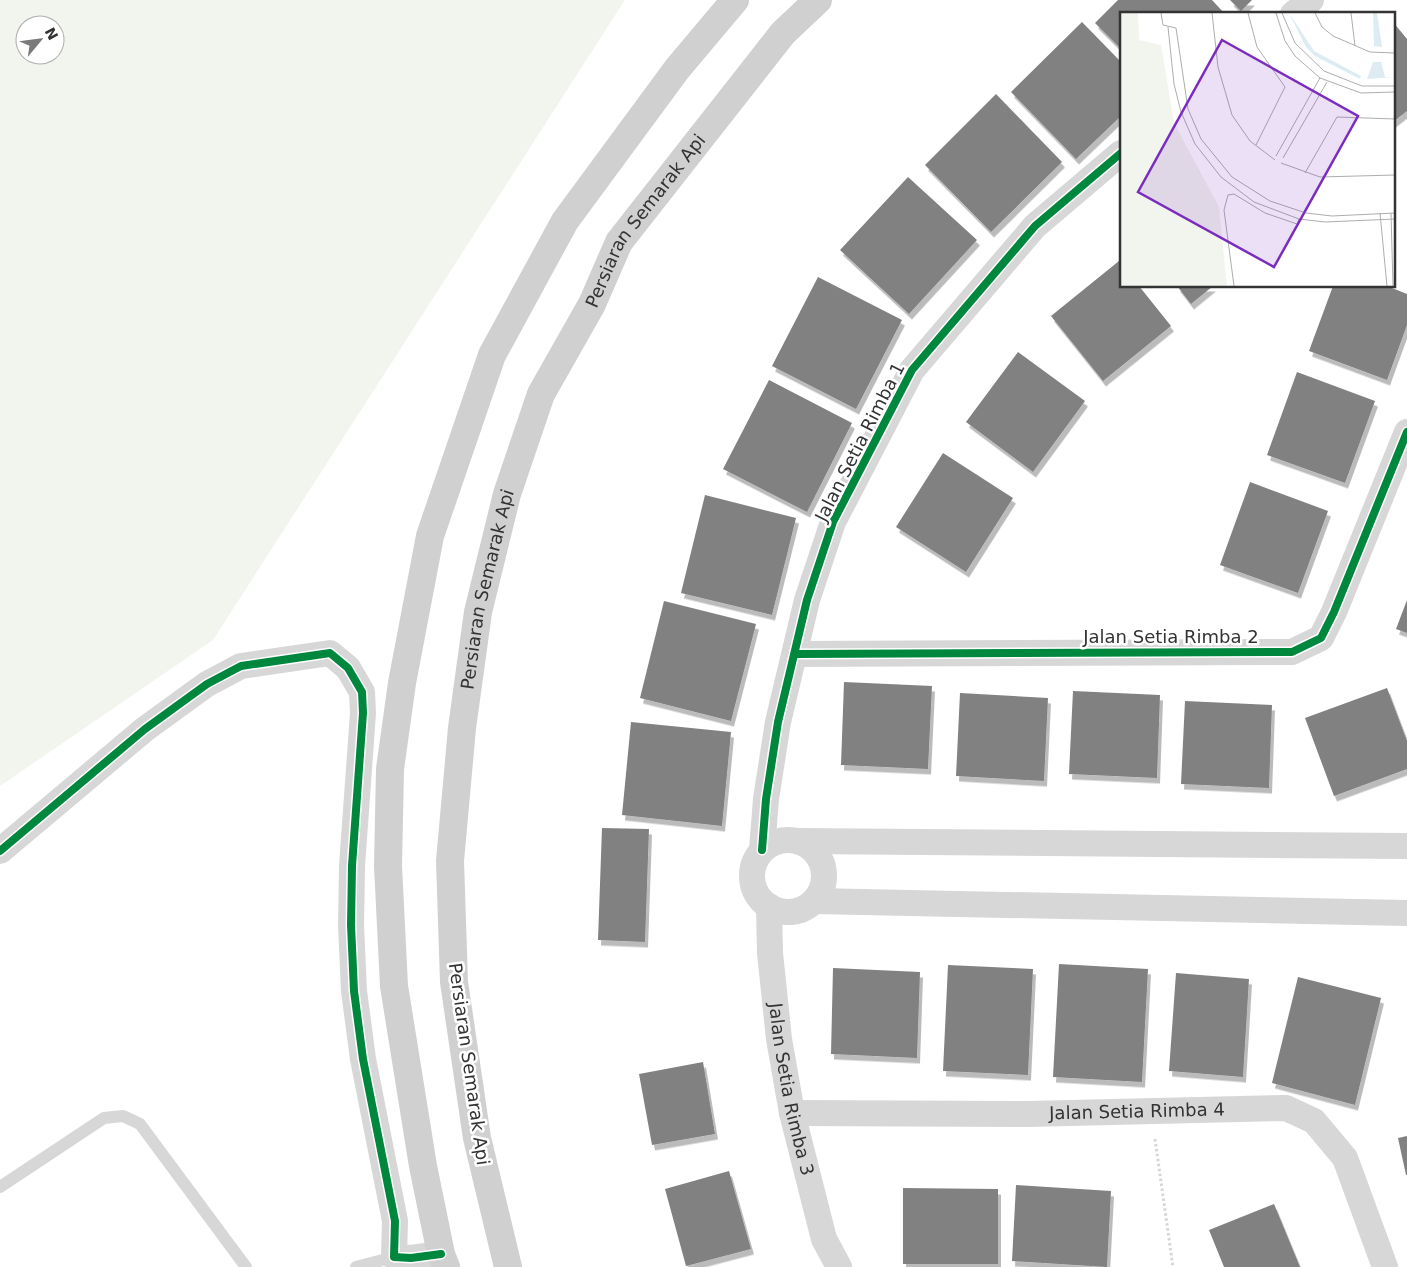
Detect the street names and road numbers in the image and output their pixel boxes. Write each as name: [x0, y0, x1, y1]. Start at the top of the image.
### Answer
street label: Persiaran Semarak Api: [581, 130, 709, 311]
street label: Jalan Setia Rimba 1: [810, 359, 909, 526]
street label: Persiaran Semarak Api: [456, 486, 518, 691]
street label: Jalan Setia Rimba 2: [1082, 626, 1259, 647]
street label: Persiaran Semarak Api: [445, 961, 494, 1166]
street label: Jalan Setia Rimba 3: [765, 1001, 818, 1178]
street label: Jalan Setia Rimba 4: [1048, 1098, 1225, 1124]

